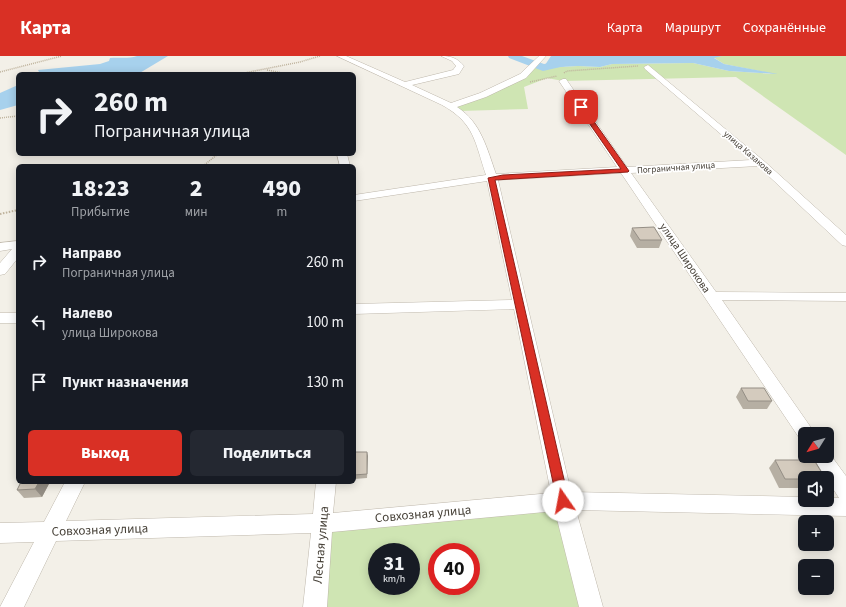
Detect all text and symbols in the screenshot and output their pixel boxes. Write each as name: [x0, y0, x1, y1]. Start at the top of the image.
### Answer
text: Карта: [20, 15, 71, 42]
text: Карта: [607, 18, 643, 38]
text: Маршрут: [665, 18, 721, 38]
text: Сохранённые: [743, 18, 826, 38]
text: 260 m: [94, 82, 168, 122]
icon: right: [28, 88, 80, 140]
pin: [564, 90, 598, 124]
icon: arrive: [570, 96, 592, 118]
text: Пограничная улица: [94, 119, 250, 144]
street label: улица Казакова: [720, 128, 776, 178]
street label: Пограничная улица: [637, 159, 715, 177]
text: 18:23: [71, 171, 130, 206]
text: 2: [190, 171, 203, 206]
text: 490: [263, 171, 301, 206]
text: Прибытие: [71, 203, 130, 221]
text: мин: [185, 203, 208, 221]
text: m: [276, 203, 287, 221]
street label: улица Широкова: [656, 220, 714, 296]
text: Направо: [62, 243, 121, 264]
icon: right: [28, 251, 50, 273]
text: 260 m: [306, 252, 344, 273]
text: Пограничная улица: [62, 264, 175, 282]
text: Налево: [62, 303, 113, 324]
icon: left: [28, 311, 50, 333]
text: 100 m: [306, 312, 344, 333]
text: улица Широкова: [62, 324, 158, 342]
icon: arrive: [28, 371, 50, 393]
text: Пункт назначения: [62, 372, 189, 393]
text: 130 m: [306, 372, 344, 393]
north arrow: [798, 427, 834, 463]
map controls: [798, 427, 834, 595]
button: Выход: [28, 430, 182, 476]
button: Поделиться: [190, 430, 344, 476]
button: sound: [798, 471, 834, 507]
position arrow: [542, 480, 584, 522]
street label: Совхозная улица: [374, 501, 472, 527]
street label: Лесная улица: [309, 505, 333, 585]
button: +: [798, 515, 834, 551]
street label: Совхозная улица: [51, 519, 149, 541]
speed limit sign: 40: [428, 543, 480, 595]
text: 31: [383, 550, 405, 578]
button: −: [798, 559, 834, 595]
text: km/h: [383, 572, 405, 586]

